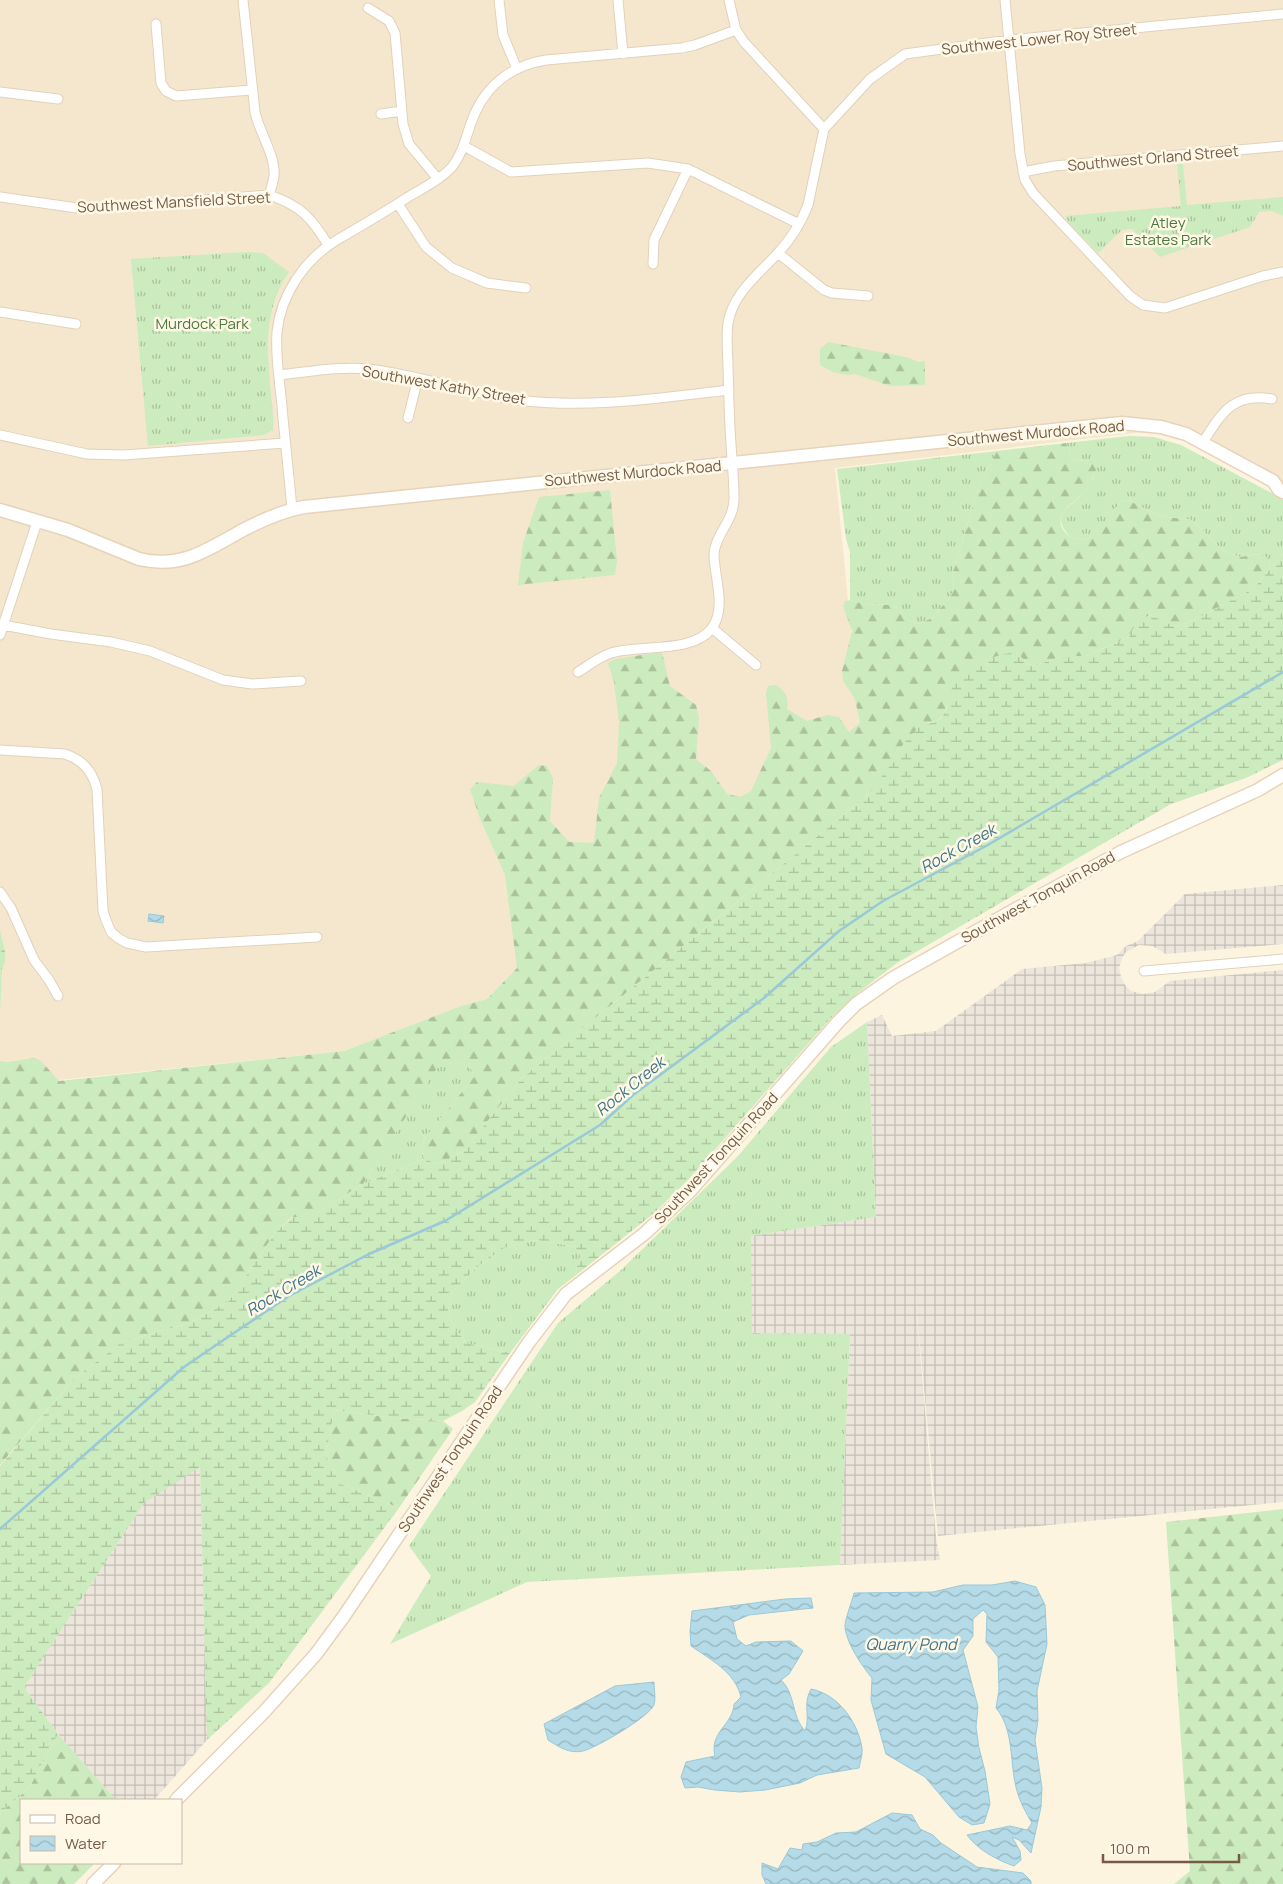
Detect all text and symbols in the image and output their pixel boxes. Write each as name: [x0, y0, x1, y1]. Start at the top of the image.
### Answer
street label: Southwest Lower Roy Street: [940, 18, 1138, 60]
street label: Southwest Orland Street: [1067, 140, 1239, 176]
street label: Southwest Mansfield Street: [77, 186, 271, 218]
park label: Atley Estates Park: [1125, 212, 1212, 250]
park label: Murdock Park: [155, 313, 249, 334]
street label: Southwest Kathy Street: [360, 360, 528, 410]
street label: Southwest Murdock Road: [947, 415, 1125, 451]
street label: Southwest Murdock Road: [544, 455, 722, 491]
water label: Rock Creek: [916, 817, 1002, 878]
street label: Southwest Tonquin Road: [957, 846, 1119, 948]
water label: Rock Creek: [591, 1050, 671, 1121]
street label: Southwest Tonquin Road: [649, 1088, 783, 1228]
water label: Rock Creek: [242, 1258, 326, 1321]
street label: Southwest Tonquin Road: [393, 1381, 507, 1537]
water label: Quarry Pond: [865, 1633, 959, 1655]
legend: [20, 1799, 182, 1864]
text: Road: [65, 1808, 101, 1829]
scale bar: [1103, 1832, 1239, 1864]
text: Water: [65, 1833, 107, 1854]
text: 100 m: [1110, 1838, 1150, 1859]

